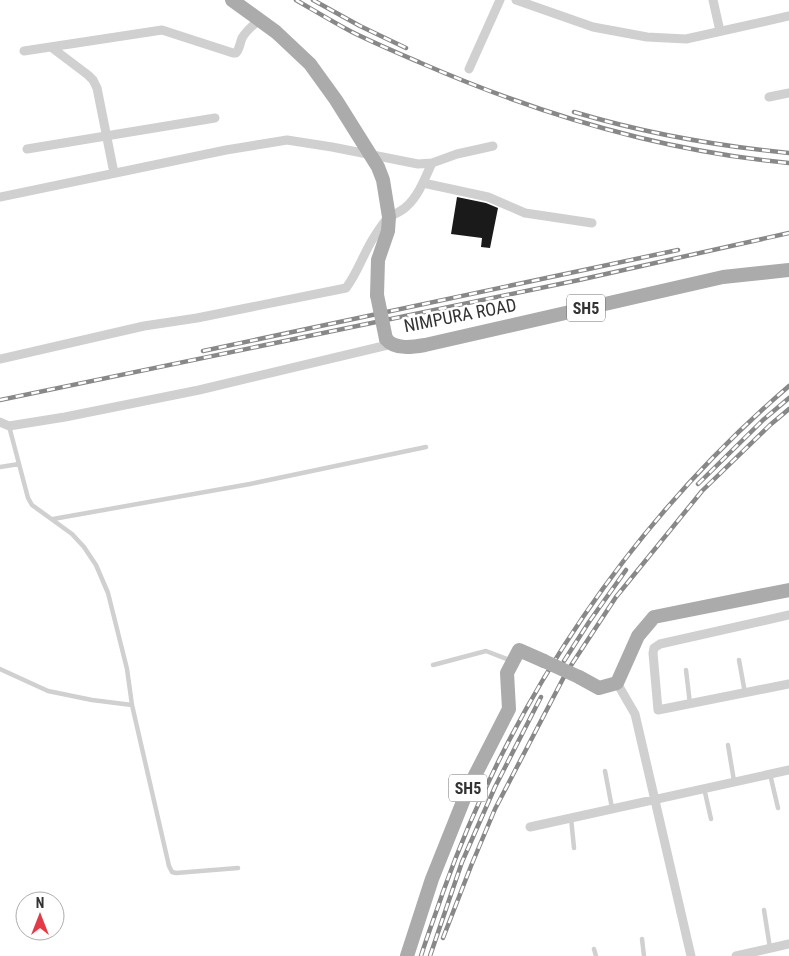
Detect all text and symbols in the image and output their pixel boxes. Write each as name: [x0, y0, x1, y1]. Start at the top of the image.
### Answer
street label: NIMPURA ROAD: [402, 294, 518, 336]
road number: SH5: [567, 294, 605, 322]
road number: SH5: [449, 774, 487, 801]
north arrow: [15, 891, 65, 941]
text: N: [36, 895, 44, 911]

